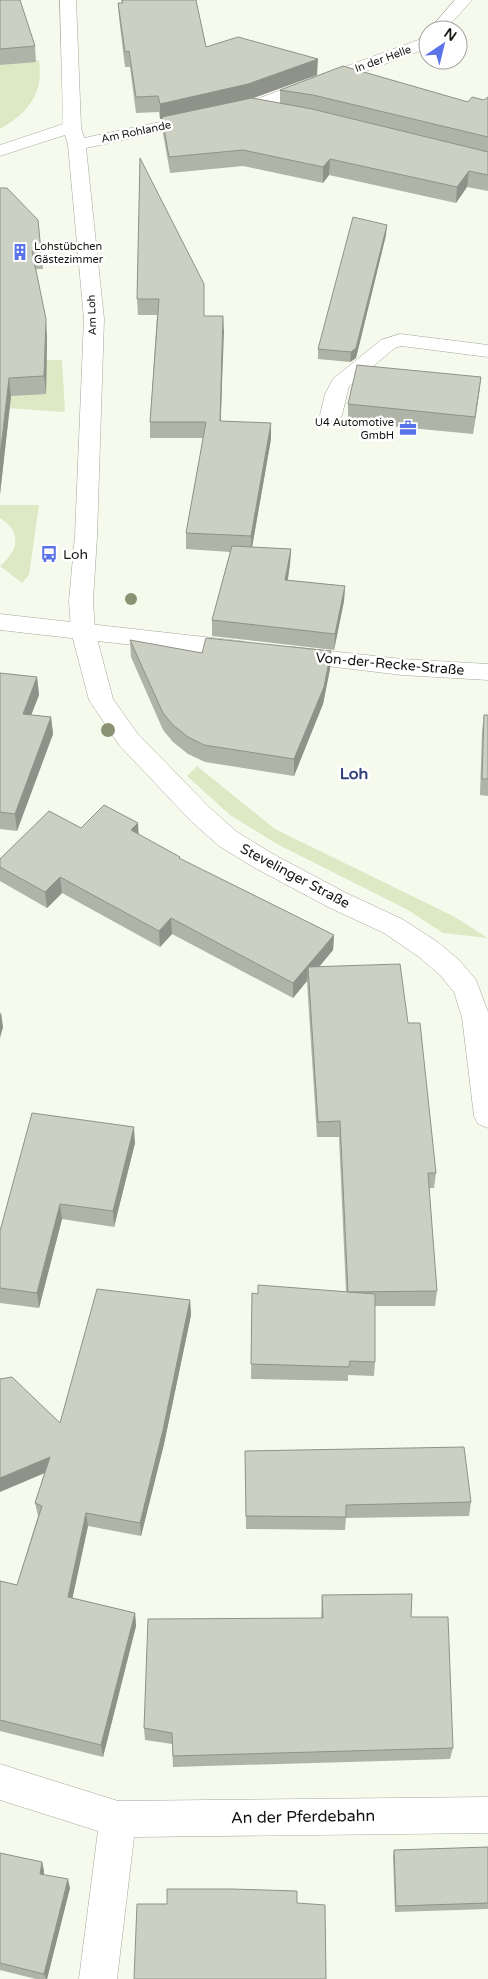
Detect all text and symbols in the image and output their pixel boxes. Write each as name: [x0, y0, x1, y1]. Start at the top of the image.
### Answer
north arrow: [418, 20, 468, 70]
text: N: [441, 25, 460, 45]
street label: In der Helle: [353, 43, 413, 75]
street label: Am Rohlande: [100, 118, 172, 146]
place label: Lohstübchen Gästezimmer: [34, 240, 104, 266]
building icon: Lohstübchen Gästezimmer: [10, 242, 30, 262]
street label: Am Loh: [85, 294, 99, 336]
place label: U4 Automotive GmbH: [315, 416, 394, 442]
office icon: U4 Automotive GmbH: [398, 418, 418, 438]
bus stop icon: Loh: [39, 544, 59, 564]
place label: Loh: [63, 546, 88, 563]
street label: Von-der-Recke-Straße: [315, 649, 465, 679]
district label: Loh: [340, 764, 368, 784]
street label: Stevelinger Straße: [237, 840, 353, 912]
street label: An der Pferdebahn: [231, 1806, 375, 1828]

